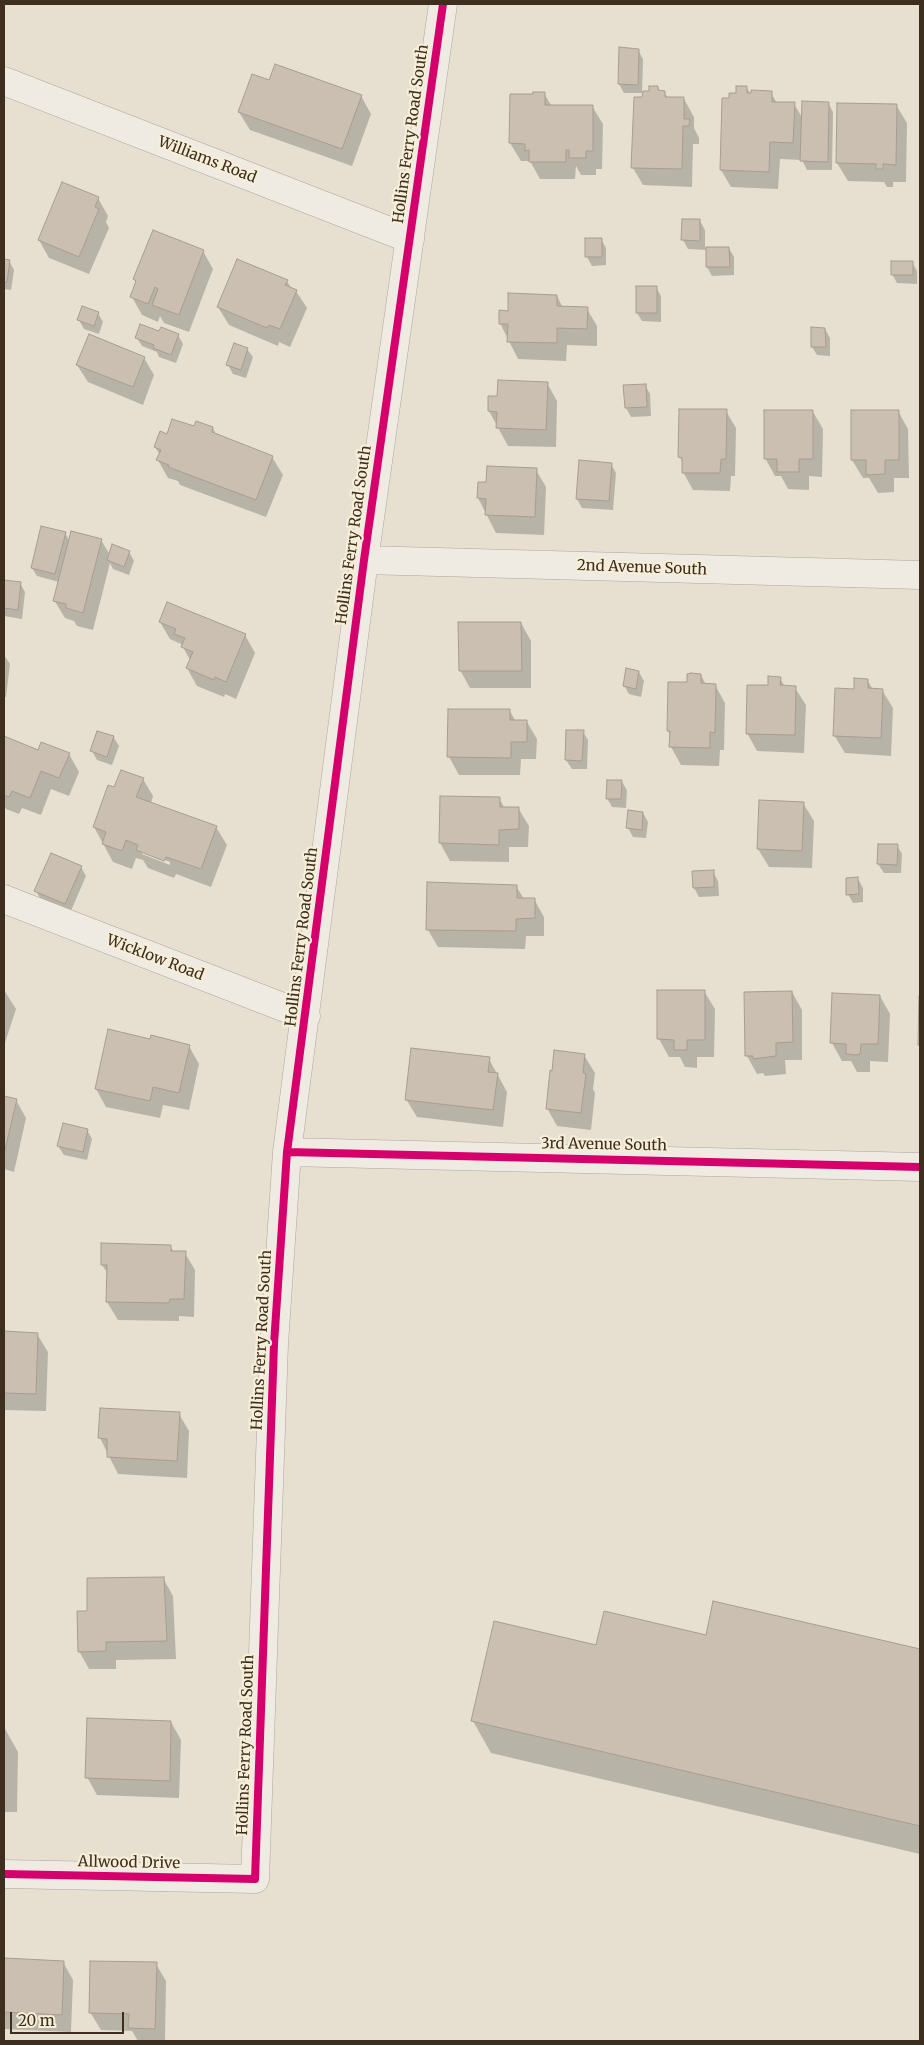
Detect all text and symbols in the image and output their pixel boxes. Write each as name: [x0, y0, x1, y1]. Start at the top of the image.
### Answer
street label: Hollins Ferry Road South: [390, 43, 432, 225]
street label: Williams Road: [155, 133, 259, 187]
street label: Hollins Ferry Road South: [333, 444, 375, 626]
street label: 2nd Avenue South: [577, 557, 707, 579]
street label: Hollins Ferry Road South: [282, 846, 322, 1028]
street label: Wicklow Road: [104, 931, 206, 985]
street label: 3rd Avenue South: [541, 1135, 667, 1155]
street label: Hollins Ferry Road South: [248, 1249, 276, 1431]
street label: Hollins Ferry Road South: [234, 1654, 258, 1836]
street label: Allwood Drive: [78, 1853, 180, 1873]
scale bar: [12, 2002, 126, 2034]
text: 20 m: [18, 2011, 55, 2030]

